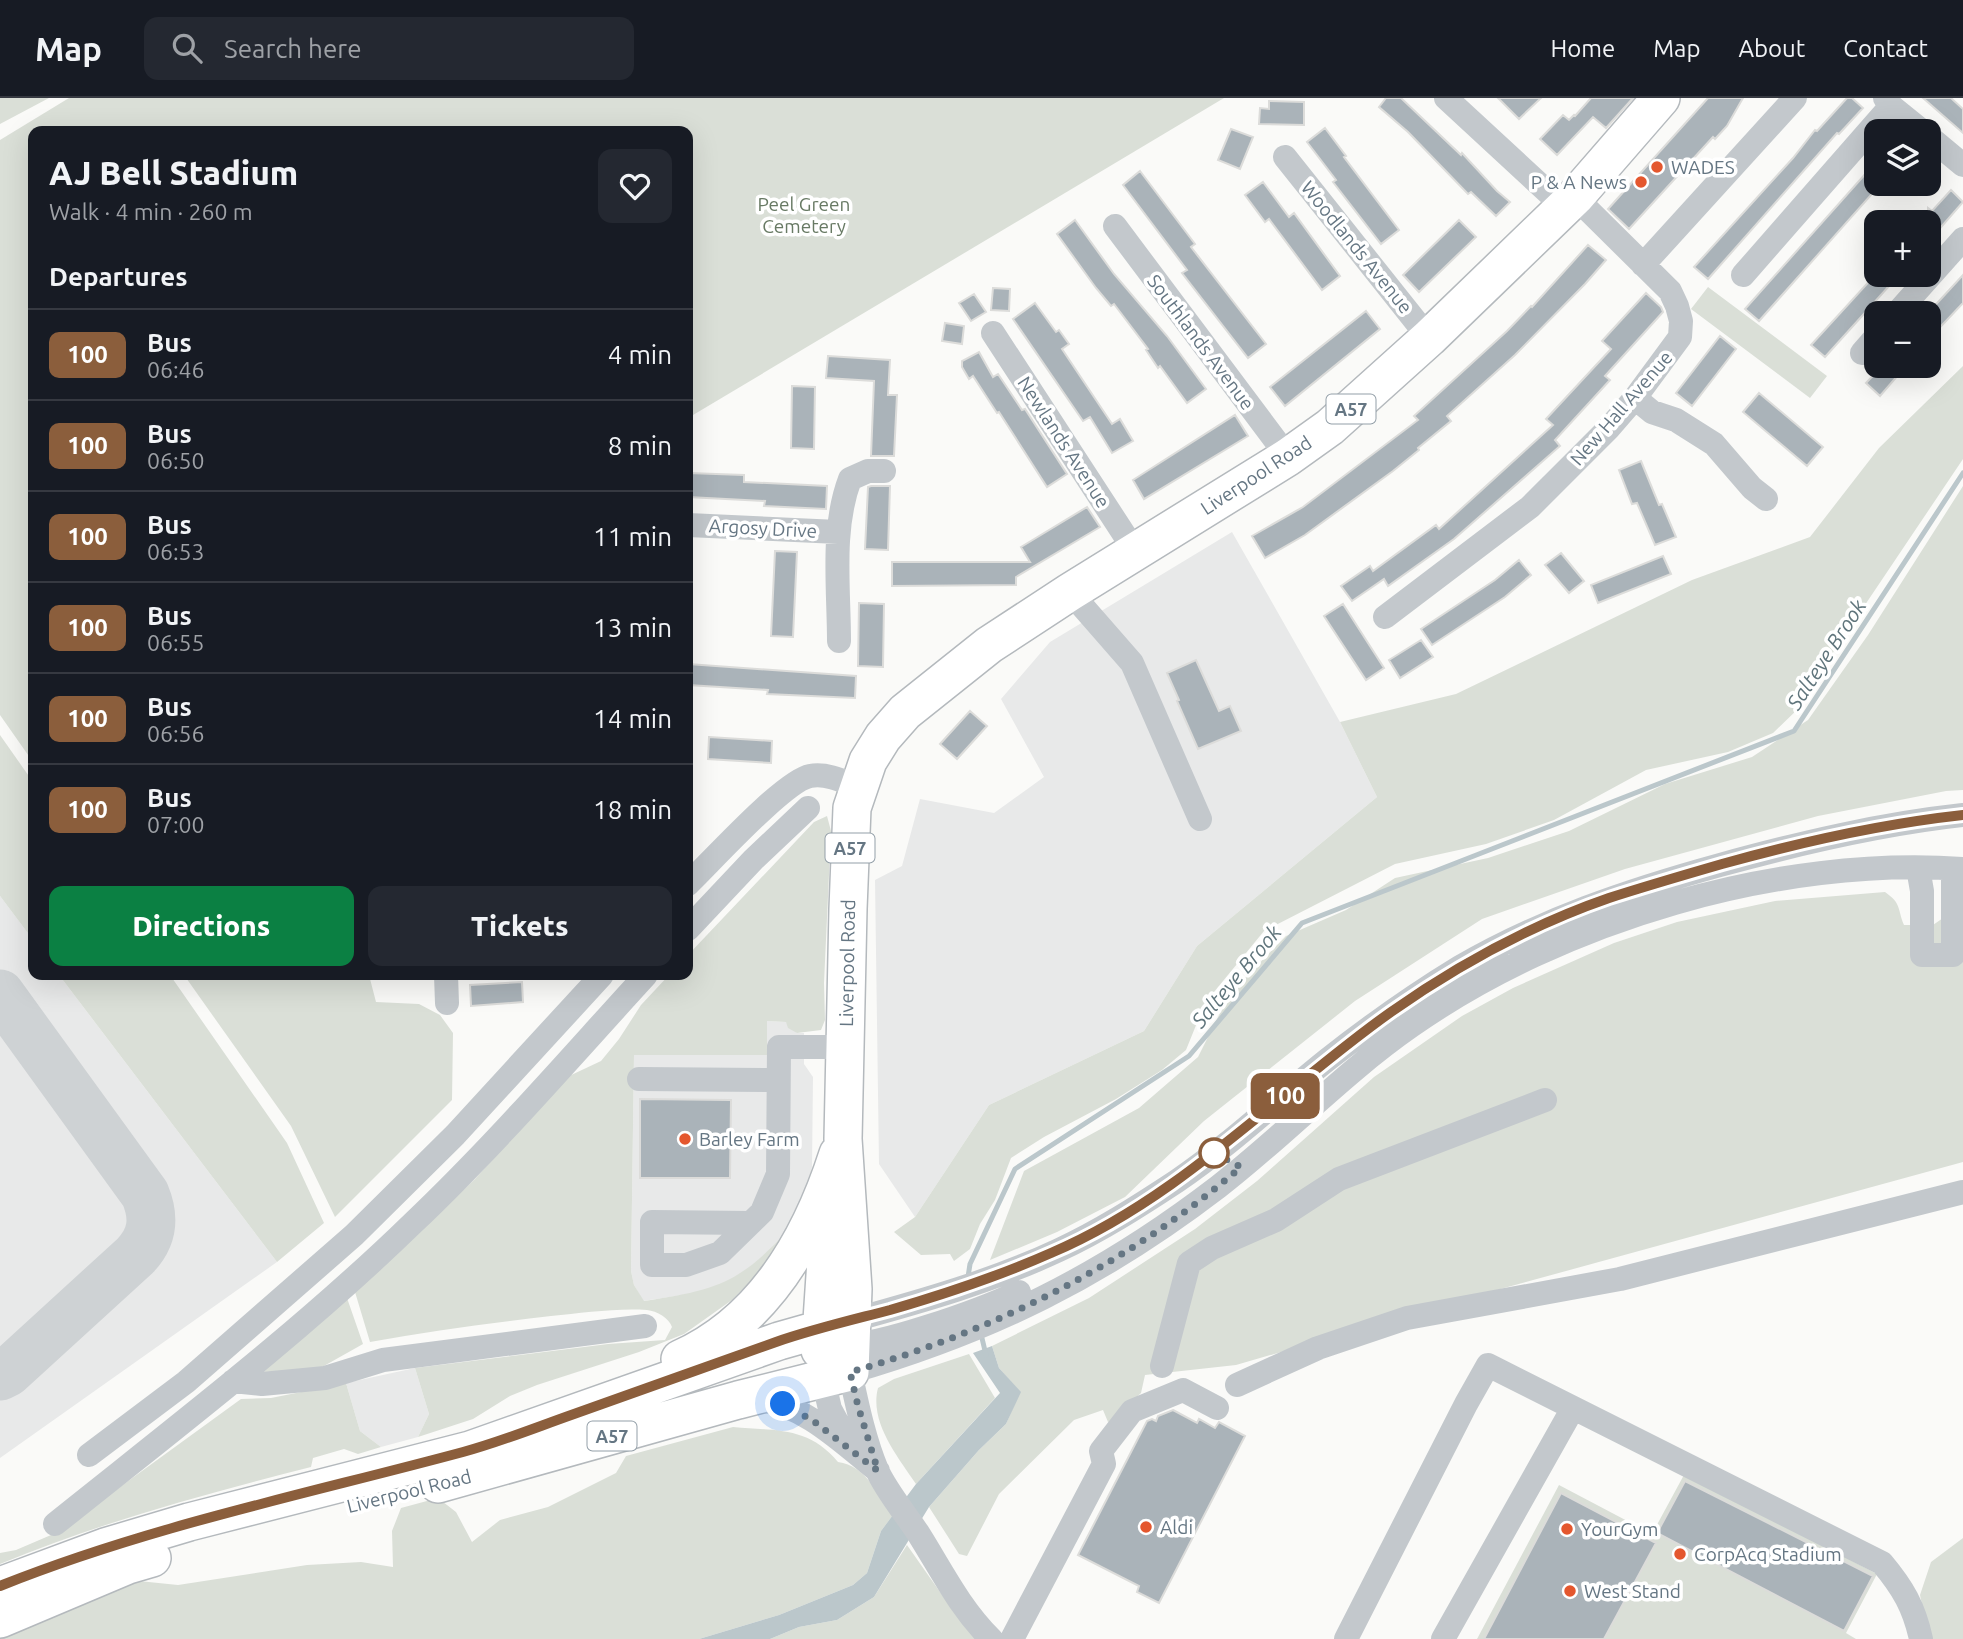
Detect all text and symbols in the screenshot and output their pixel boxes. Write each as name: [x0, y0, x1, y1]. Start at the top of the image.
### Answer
search box: [144, 17, 634, 80]
icon: search: [168, 29, 206, 67]
text: Map: [35, 30, 102, 67]
text: Search here: [224, 34, 362, 63]
text: Home: [1550, 35, 1615, 62]
text: Map: [1653, 35, 1700, 62]
text: About: [1738, 35, 1805, 62]
text: Contact: [1843, 35, 1928, 62]
map controls: [1864, 119, 1941, 378]
button: layers: [1864, 119, 1941, 196]
button: heart: [598, 149, 672, 223]
text: AJ Bell Stadium: [49, 154, 298, 191]
place label: WADES: [1671, 156, 1735, 178]
marker: WADES: [1649, 159, 1665, 175]
place label: P & A News: [1531, 171, 1627, 193]
marker: P & A News: [1633, 174, 1649, 190]
street label: Woodlands Avenue: [1297, 176, 1417, 318]
park label: Peel Green Cemetery: [758, 193, 850, 237]
text: Walk · 4 min · 260 m: [49, 199, 253, 224]
button: +: [1864, 210, 1941, 287]
text: Departures: [49, 262, 187, 291]
street label: Southlands Avenue: [1143, 270, 1259, 414]
button: −: [1864, 301, 1941, 378]
text: Bus: [147, 328, 192, 357]
text: 4 min: [608, 340, 672, 369]
text: 100: [67, 341, 108, 368]
street label: New Hall Avenue: [1565, 346, 1677, 470]
text: 06:46: [147, 357, 205, 382]
street label: Newlands Avenue: [1013, 372, 1115, 512]
road number: A57: [1326, 394, 1376, 424]
text: Bus: [147, 419, 192, 448]
text: 8 min: [608, 431, 672, 460]
street label: Liverpool Road: [1196, 431, 1316, 519]
text: 100: [67, 432, 108, 459]
text: 06:50: [147, 448, 205, 473]
text: Bus: [147, 510, 192, 539]
street label: Argosy Drive: [708, 514, 818, 542]
text: 11 min: [593, 522, 672, 551]
text: 100: [67, 523, 108, 550]
text: 06:53: [147, 539, 205, 564]
water label: Salteye Brook: [1781, 594, 1871, 714]
text: Bus: [147, 601, 192, 630]
text: 13 min: [593, 613, 672, 642]
text: 100: [67, 614, 108, 641]
text: 06:55: [147, 630, 205, 655]
text: Bus: [147, 692, 192, 721]
text: 14 min: [593, 704, 672, 733]
text: 100: [67, 705, 108, 732]
text: 06:56: [147, 721, 205, 746]
text: Bus: [147, 783, 192, 812]
text: 18 min: [593, 795, 672, 824]
text: 100: [67, 796, 108, 823]
text: 07:00: [147, 812, 205, 837]
road number: A57: [826, 834, 874, 862]
button: Directions: [49, 886, 354, 966]
button: Tickets: [368, 886, 672, 966]
street label: Liverpool Road: [835, 899, 859, 1027]
water label: Salteye Brook: [1186, 920, 1286, 1033]
line badge: 100: [1245, 1073, 1325, 1119]
text: 100: [1265, 1082, 1305, 1109]
place label: Barley Farm: [699, 1128, 800, 1150]
marker: Barley Farm: [677, 1131, 693, 1147]
unlabelled marker: [1199, 1138, 1229, 1168]
your location: [765, 1386, 800, 1421]
road number: A57: [588, 1422, 636, 1450]
street label: Liverpool Road: [344, 1465, 474, 1517]
place label: Aldi: [1160, 1516, 1193, 1538]
place label: YourGym: [1581, 1518, 1658, 1540]
marker: Aldi: [1138, 1519, 1154, 1535]
marker: YourGym: [1559, 1521, 1575, 1537]
place label: CorpAcq Stadium: [1694, 1543, 1842, 1565]
marker: CorpAcq Stadium: [1672, 1546, 1688, 1562]
place label: West Stand: [1584, 1580, 1681, 1602]
marker: West Stand: [1562, 1583, 1578, 1599]

